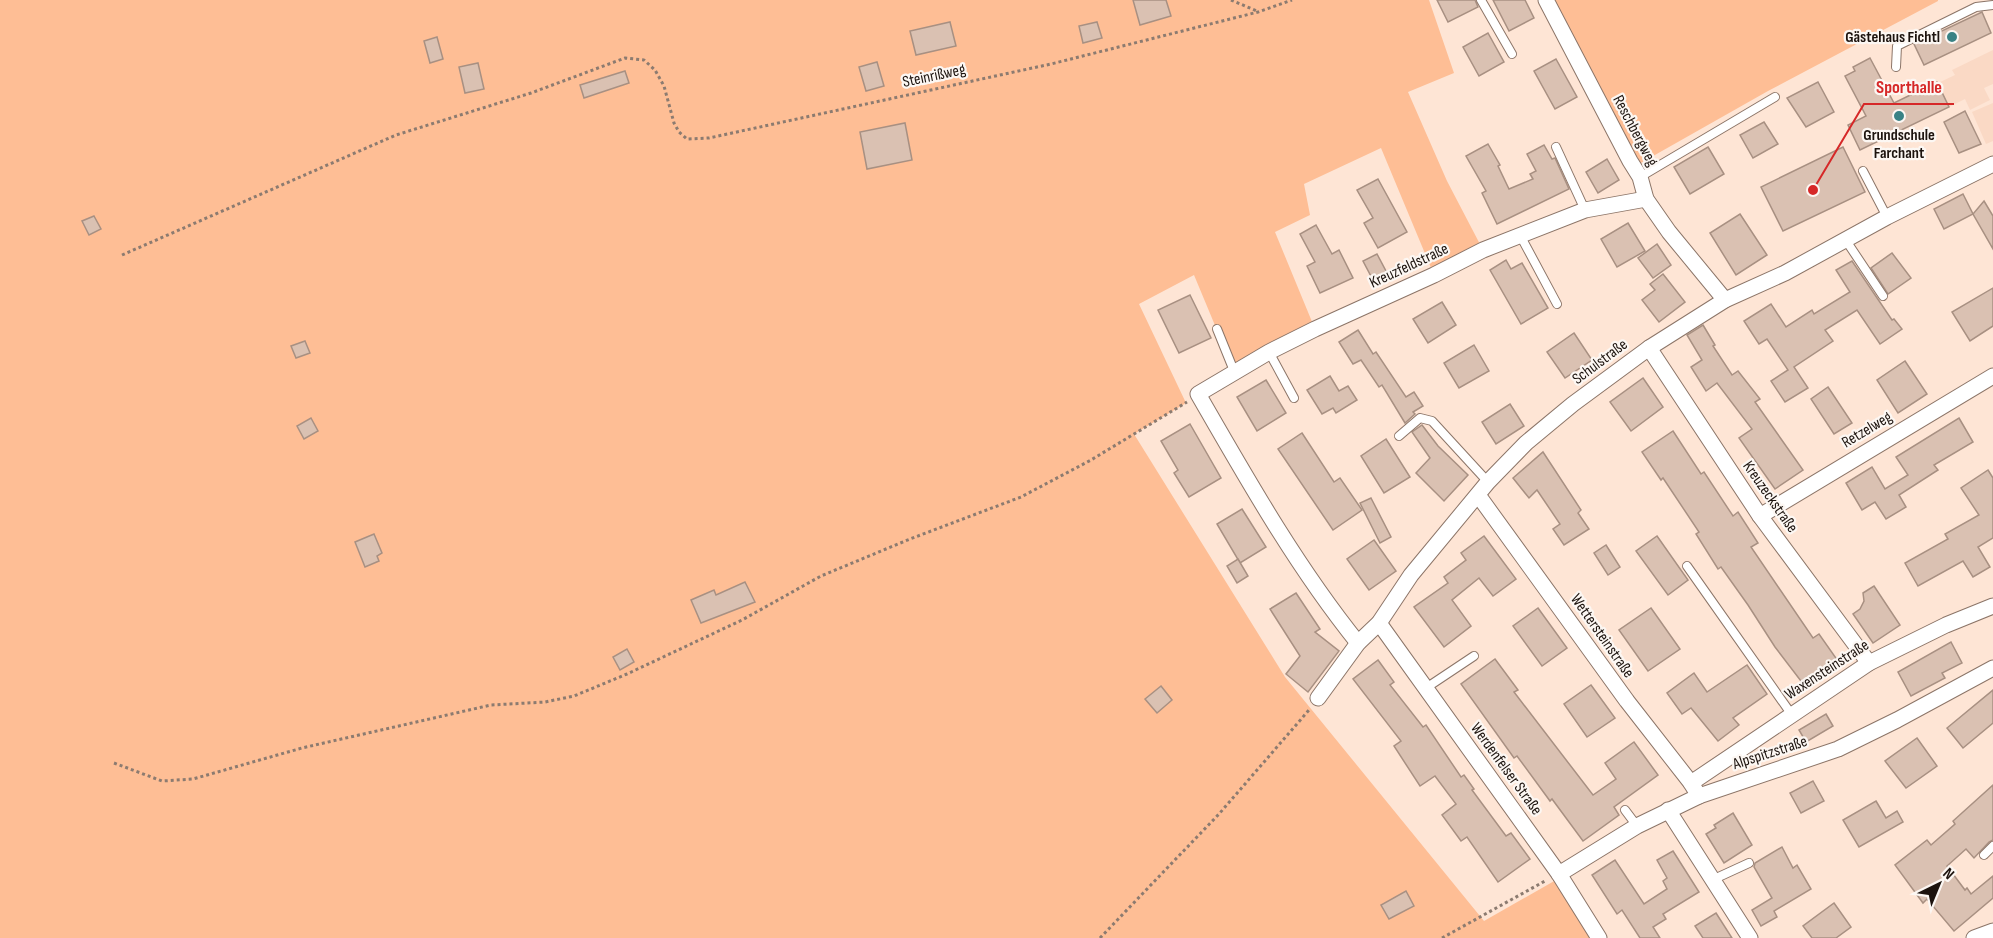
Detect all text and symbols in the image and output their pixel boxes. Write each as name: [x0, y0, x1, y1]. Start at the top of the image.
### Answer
place label: Gästehaus Fichtl: [1845, 28, 1940, 47]
marker: Gästehaus Fichtl: [1945, 30, 1959, 44]
street label: Steinrißweg: [901, 60, 967, 92]
callout: Sporthalle: [1864, 68, 1954, 104]
text: Sporthalle: [1876, 77, 1942, 98]
street label: Reschbergweg: [1608, 92, 1662, 170]
marker: Grundschule Farchant: [1892, 109, 1906, 123]
place label: Grundschule Farchant: [1863, 126, 1935, 163]
street label: Kreuzfeldstraße: [1366, 239, 1452, 293]
street label: Schulstraße: [1569, 335, 1631, 389]
street label: Retzelweg: [1838, 408, 1896, 452]
street label: Kreuzeckstraße: [1738, 458, 1802, 536]
street label: Wettersteinstraße: [1566, 590, 1638, 682]
street label: Waxensteinstraße: [1781, 636, 1873, 704]
street label: Werdenfelser Straße: [1466, 719, 1546, 819]
street label: Alpspitzstraße: [1729, 732, 1810, 774]
north arrow: [1909, 854, 1969, 914]
text: N: [1939, 864, 1958, 884]

